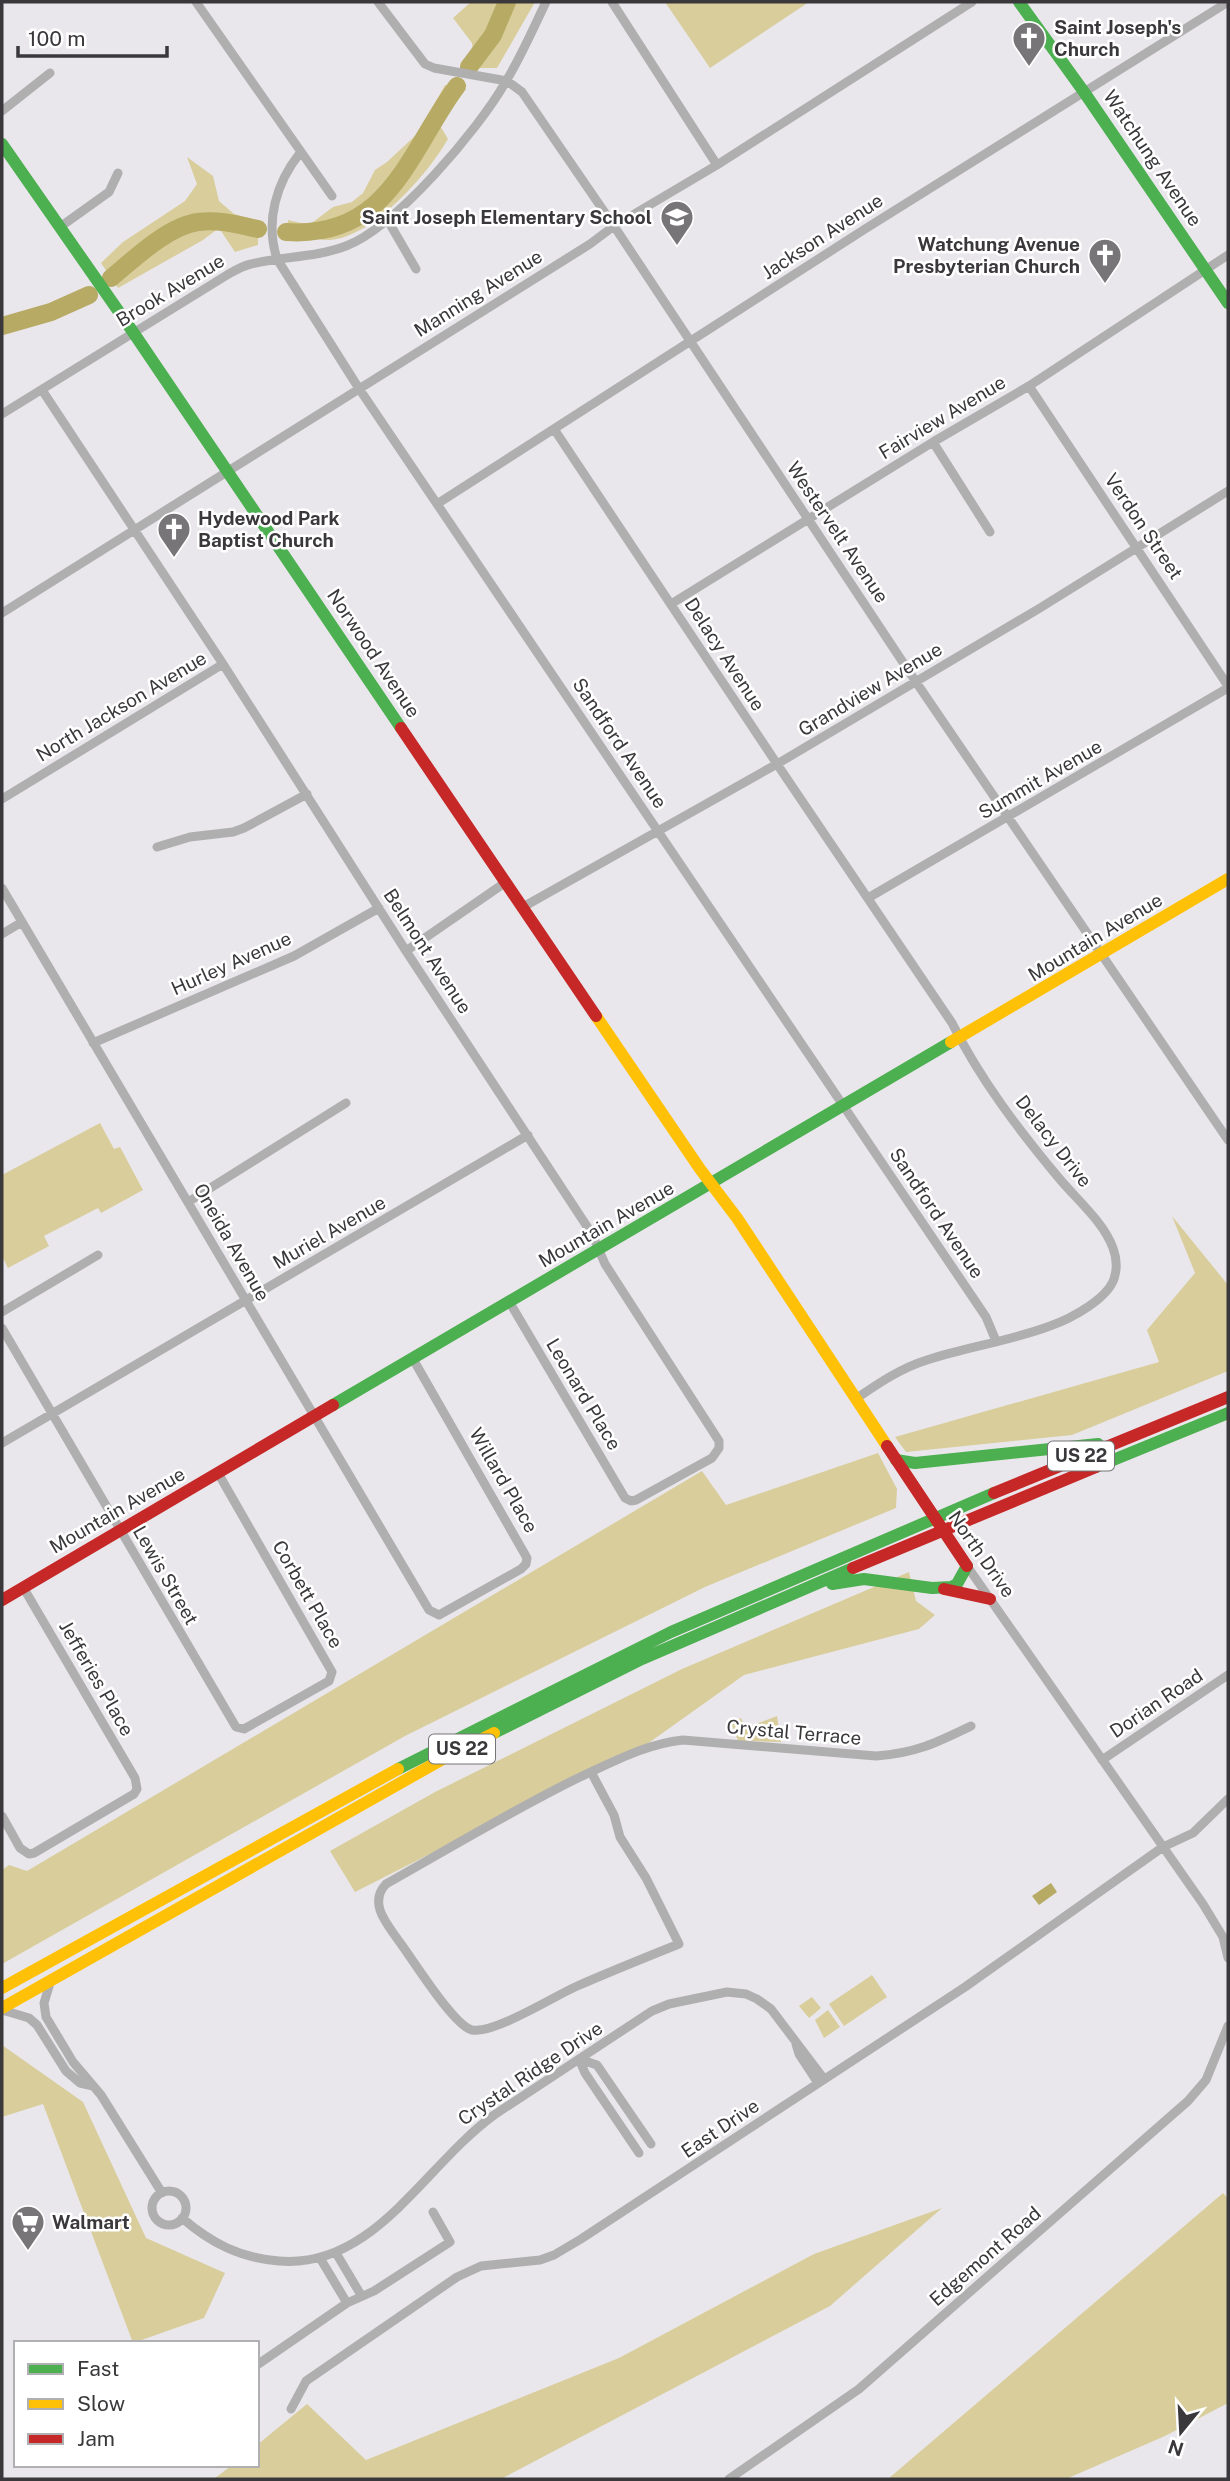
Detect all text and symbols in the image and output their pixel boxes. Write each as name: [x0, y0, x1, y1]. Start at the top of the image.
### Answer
scale bar: [18, 14, 166, 58]
place label: Saint Joseph's Church: [1054, 16, 1181, 60]
church icon: Saint Joseph's Church: [1010, 19, 1048, 68]
text: 100 m: [28, 26, 85, 51]
street label: Watchung Avenue: [1099, 86, 1207, 230]
street label: Jackson Avenue: [757, 189, 887, 283]
school or university icon: Saint Joseph Elementary School: [658, 198, 696, 247]
place label: Saint Joseph Elementary School: [362, 206, 652, 228]
place label: Watchung Avenue Presbyterian Church: [893, 233, 1080, 277]
church icon: Watchung Avenue Presbyterian Church: [1086, 236, 1124, 285]
street label: Manning Avenue: [410, 245, 546, 341]
street label: Brook Avenue: [112, 249, 228, 331]
street label: Fairview Avenue: [875, 371, 1009, 463]
street label: Westervelt Avenue: [783, 457, 893, 607]
street label: Verdon Street: [1100, 469, 1188, 583]
place label: Hydewood Park Baptist Church: [198, 507, 339, 551]
church icon: Hydewood Park Baptist Church: [155, 510, 193, 559]
street label: Norwood Avenue: [323, 585, 425, 721]
street label: Delacy Avenue: [680, 593, 770, 715]
street label: Grandview Avenue: [794, 637, 946, 741]
street label: North Jackson Avenue: [32, 646, 210, 766]
street label: Sandford Avenue: [568, 674, 672, 812]
street label: Summit Avenue: [974, 735, 1106, 823]
street label: Belmont Avenue: [379, 885, 477, 1017]
street label: Mountain Avenue: [1024, 888, 1166, 986]
street label: Hurley Avenue: [168, 927, 294, 999]
street label: Delacy Drive: [1011, 1091, 1097, 1191]
street label: Sandford Avenue: [885, 1144, 989, 1282]
street label: Mountain Avenue: [534, 1176, 678, 1272]
street label: Oneida Avenue: [189, 1179, 275, 1305]
street label: Muriel Avenue: [269, 1191, 389, 1273]
street label: Leonard Place: [542, 1334, 626, 1454]
street label: Willard Place: [465, 1424, 543, 1536]
road number: US 22: [1048, 1442, 1114, 1470]
street label: Mountain Avenue: [45, 1462, 189, 1558]
street label: North Drive: [944, 1507, 1020, 1601]
street label: Lewis Street: [129, 1522, 203, 1628]
street label: Corbett Place: [268, 1536, 348, 1652]
street label: Jefferies Place: [55, 1617, 139, 1739]
street label: Dorian Road: [1105, 1664, 1207, 1742]
street label: Crystal Terrace: [726, 1715, 862, 1749]
road number: US 22: [429, 1734, 495, 1764]
street label: Crystal Ridge Drive: [454, 2017, 606, 2129]
street label: East Drive: [677, 2094, 763, 2162]
street label: Edgemont Road: [925, 2202, 1045, 2310]
supermarket icon: Walmart: [9, 2203, 47, 2252]
place label: Walmart: [52, 2211, 130, 2233]
legend: [14, 2341, 259, 2467]
text: Fast: [77, 2356, 119, 2381]
text: Slow: [77, 2391, 125, 2416]
north arrow: [1146, 2397, 1216, 2467]
text: Jam: [77, 2426, 115, 2451]
text: N: [1165, 2435, 1186, 2461]

